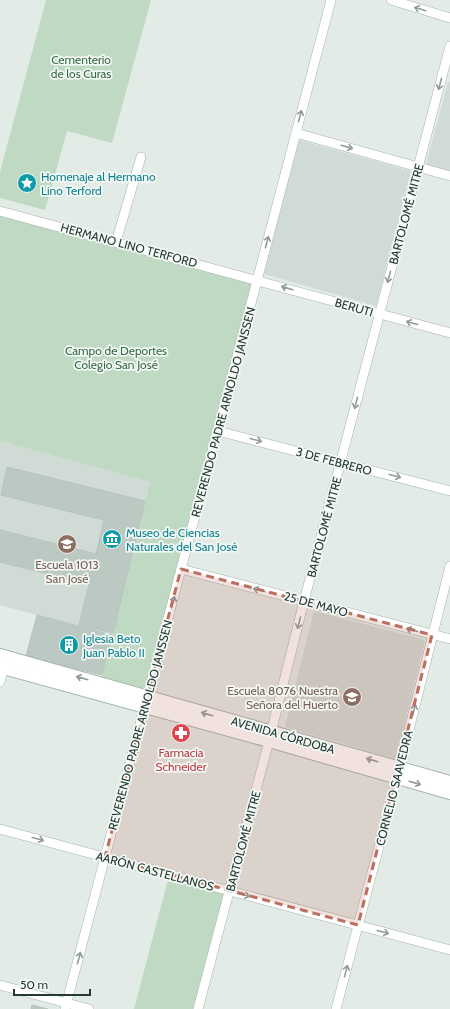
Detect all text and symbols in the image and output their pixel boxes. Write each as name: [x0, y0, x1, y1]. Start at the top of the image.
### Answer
one-way arrow: [414, 5, 427, 12]
park label: Cementerio de los Curas: [51, 52, 111, 81]
one-way arrow: [436, 77, 443, 90]
one-way arrow: [297, 110, 304, 123]
one-way arrow: [340, 144, 353, 151]
street label: BARTOLOMÉ MITRE: [385, 162, 427, 266]
place label: Homenaje al Hermano Lino Terford: [41, 169, 156, 198]
place icon: Homenaje al Hermano Lino Terford: [16, 172, 38, 194]
street label: HERMANO LINO TERFORD: [59, 220, 199, 271]
one-way arrow: [264, 236, 271, 249]
one-way arrow: [385, 270, 392, 283]
one-way arrow: [281, 284, 294, 291]
street label: BERUTI: [333, 294, 375, 320]
street label: REVERENDO PADRE ARNOLDO JANSSEN: [188, 305, 258, 519]
one-way arrow: [406, 318, 419, 326]
park label: Campo de Deportes Colegio San José: [65, 343, 167, 372]
one-way arrow: [352, 396, 359, 409]
one-way arrow: [249, 437, 262, 445]
street label: 3 DE FEBRERO: [295, 444, 373, 478]
one-way arrow: [388, 473, 401, 481]
street label: BARTOLOMÉ MITRE: [303, 475, 345, 579]
place label: Museo de Ciencias Naturales del San José: [126, 525, 237, 554]
museum icon: Museo de Ciencias Naturales del San José: [101, 528, 123, 550]
school or university icon: Escuela 1013 San José: [56, 533, 78, 555]
place label: Escuela 1013 San José: [35, 557, 99, 586]
one-way arrow: [253, 585, 266, 593]
street label: 25 DE MAYO: [282, 588, 350, 620]
one-way arrow: [169, 596, 177, 609]
one-way arrow: [295, 617, 302, 630]
street label: REVERENDO PADRE ARNOLDO JANSSEN: [105, 618, 175, 832]
one-way arrow: [406, 625, 419, 633]
place label: Iglesia Beto Juan Pablo II: [82, 631, 145, 660]
building icon: Iglesia Beto Juan Pablo II: [58, 634, 80, 656]
one-way arrow: [75, 674, 88, 681]
place label: Escuela 8076 Nuestra Señora del Huerto: [227, 683, 338, 712]
school or university icon: Escuela 8076 Nuestra Señora del Huerto: [341, 686, 363, 708]
one-way arrow: [410, 704, 418, 717]
one-way arrow: [200, 710, 213, 717]
street label: AVENIDA CÓRDOBA: [229, 713, 337, 757]
pharmacy icon: Farmacia Schneider: [170, 722, 192, 744]
street label: CORNELIO SAAVEDRA: [372, 728, 416, 847]
place label: Farmacia Schneider: [156, 745, 207, 774]
one-way arrow: [366, 756, 379, 763]
one-way arrow: [408, 780, 421, 787]
street label: BARTOLOMÉ MITRE: [222, 789, 264, 893]
one-way arrow: [31, 836, 44, 843]
street label: AARÓN CASTELLANOS: [94, 848, 216, 894]
one-way arrow: [238, 892, 251, 899]
one-way arrow: [377, 929, 390, 936]
one-way arrow: [75, 952, 83, 965]
one-way arrow: [343, 965, 350, 978]
scale bar: [14, 971, 90, 997]
text: 50 m: [20, 977, 48, 992]

